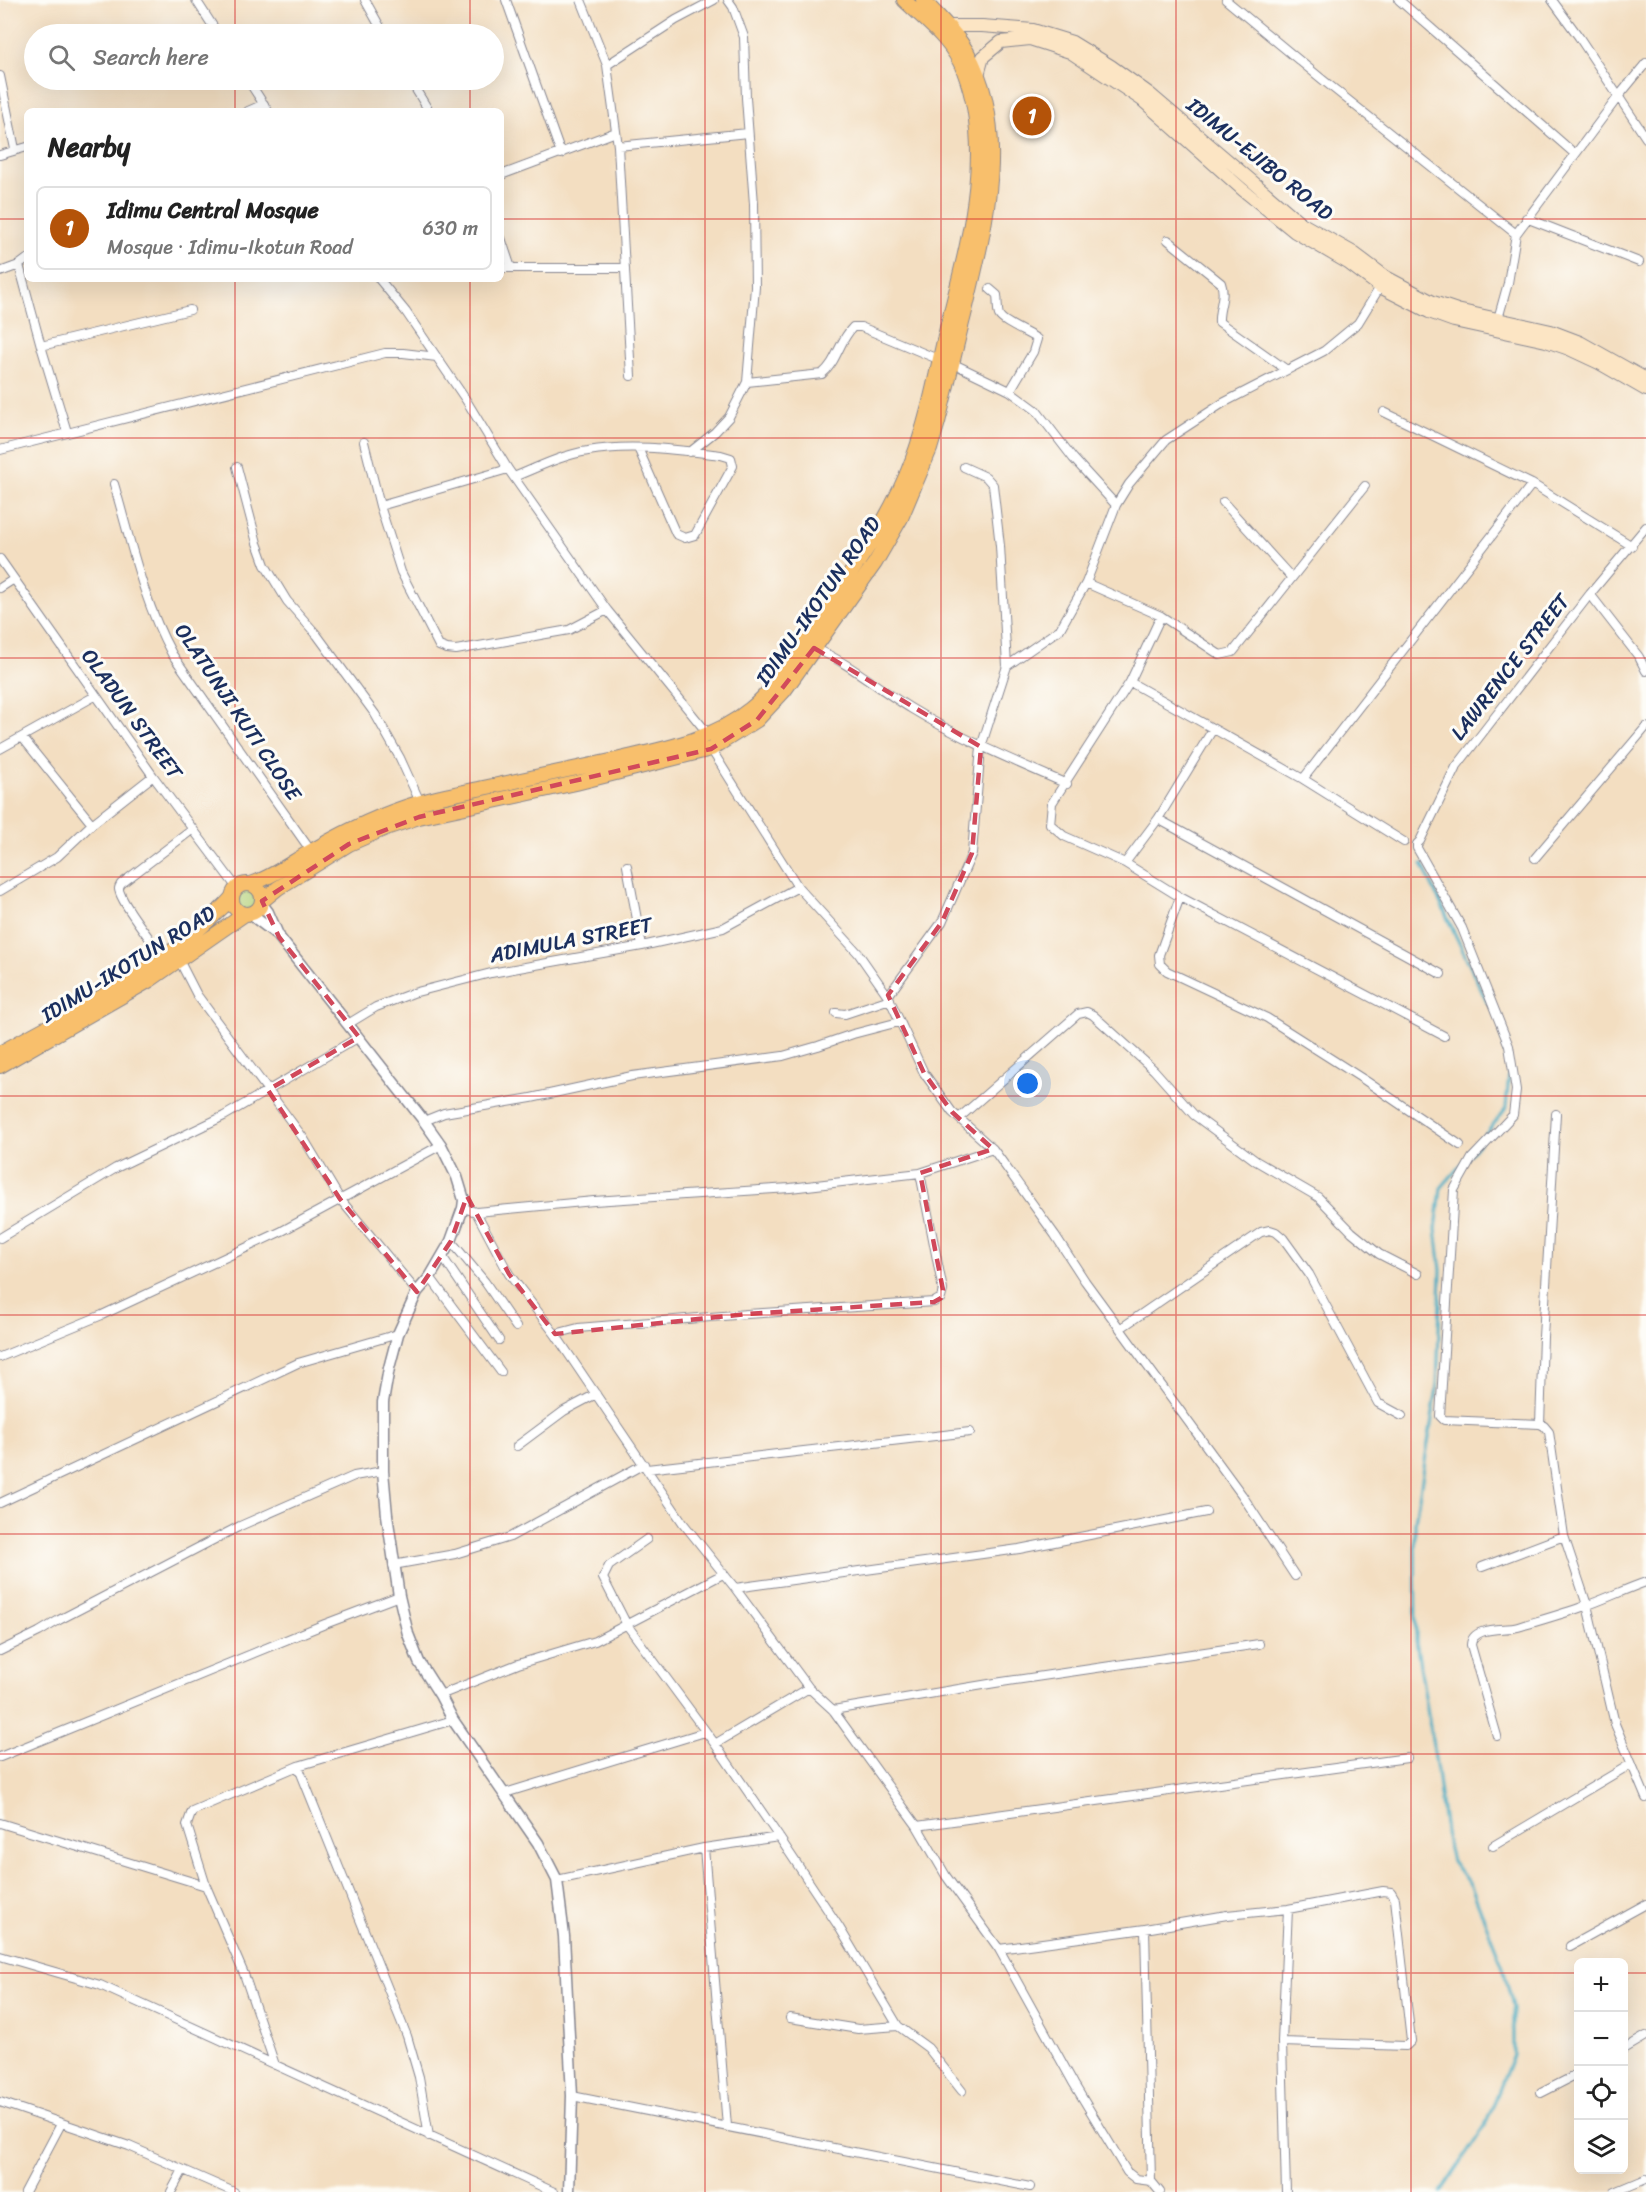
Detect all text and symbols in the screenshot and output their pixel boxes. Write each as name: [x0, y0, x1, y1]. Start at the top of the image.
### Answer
search box: [24, 24, 504, 90]
text: Search here: [93, 38, 209, 77]
icon: search: [45, 41, 78, 74]
street label: IDIMU-EJIBO ROAD: [1177, 87, 1343, 231]
pin: 1: [1012, 94, 1052, 138]
text: Nearby: [48, 124, 130, 170]
text: Idimu Central Mosque: [107, 191, 319, 230]
text: 1: [65, 211, 74, 246]
text: 630 m: [422, 211, 478, 246]
text: Mosque · Idimu-Ikotun Road: [107, 230, 353, 265]
street label: IDIMU-IKOTUN ROAD: [744, 508, 891, 695]
street label: LAWRENCE STREET: [1440, 584, 1581, 749]
street label: OLATUNJI KUTI CLOSE: [164, 615, 313, 810]
street label: OLADUN STREET: [71, 640, 194, 789]
street label: IDIMU-IKOTUN ROAD: [32, 895, 223, 1034]
street label: ADIMULA STREET: [485, 905, 657, 975]
your location: [1013, 1069, 1042, 1098]
map controls: [1574, 1958, 1628, 2174]
button: +: [1574, 1958, 1628, 2012]
button: −: [1574, 2012, 1628, 2066]
button: locate: [1574, 2066, 1628, 2120]
button: layers: [1574, 2120, 1628, 2174]

